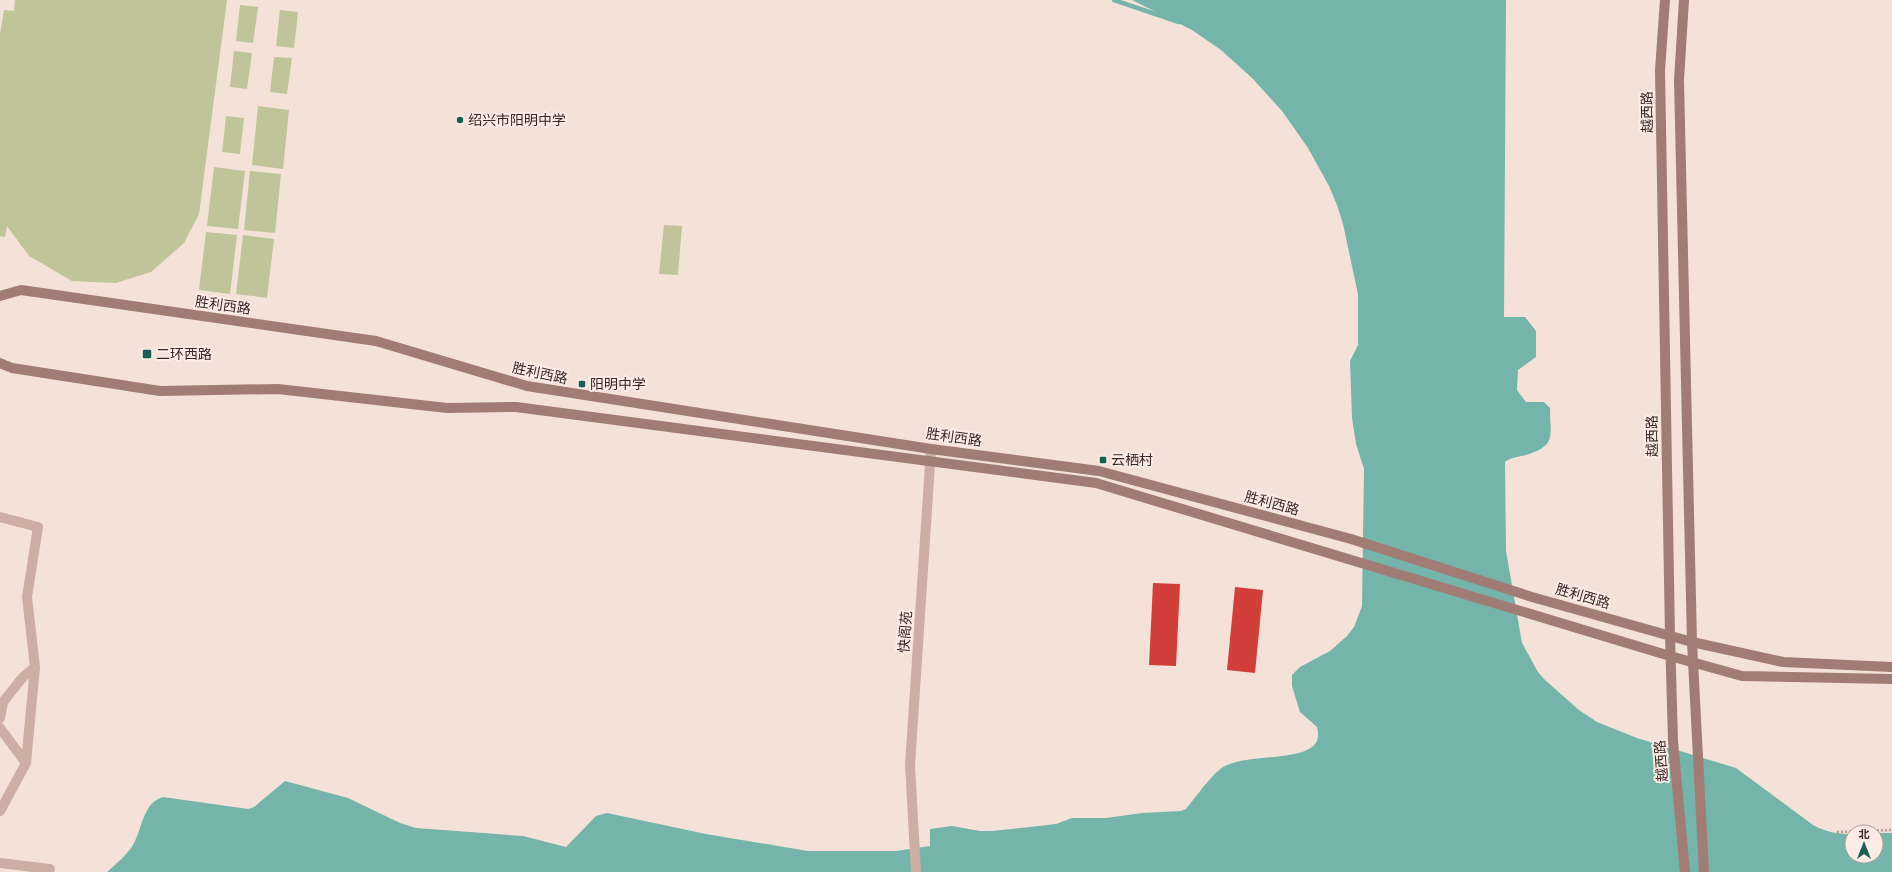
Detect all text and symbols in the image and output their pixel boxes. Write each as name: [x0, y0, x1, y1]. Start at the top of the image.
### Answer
street label: 越西路: [1639, 91, 1655, 133]
place label: 绍兴市阳明中学: [468, 112, 566, 128]
marker: 绍兴市阳明中学: [455, 115, 465, 125]
street label: 胜利西路: [194, 293, 252, 317]
place label: 二环西路: [156, 346, 212, 362]
marker: 二环西路: [141, 348, 153, 360]
street label: 胜利西路: [511, 359, 569, 387]
place label: 阳明中学: [590, 376, 646, 392]
marker: 阳明中学: [577, 379, 587, 389]
street label: 越西路: [1644, 415, 1660, 457]
street label: 胜利西路: [925, 425, 983, 449]
place label: 云栖村: [1111, 452, 1153, 468]
marker: 云栖村: [1098, 455, 1108, 465]
street label: 胜利西路: [1243, 488, 1301, 518]
street label: 胜利西路: [1554, 581, 1612, 611]
street label: 快阁苑: [896, 610, 914, 654]
street label: 越西路: [1652, 739, 1670, 783]
north arrow: [1844, 824, 1884, 864]
text: 北: [1859, 828, 1870, 840]

